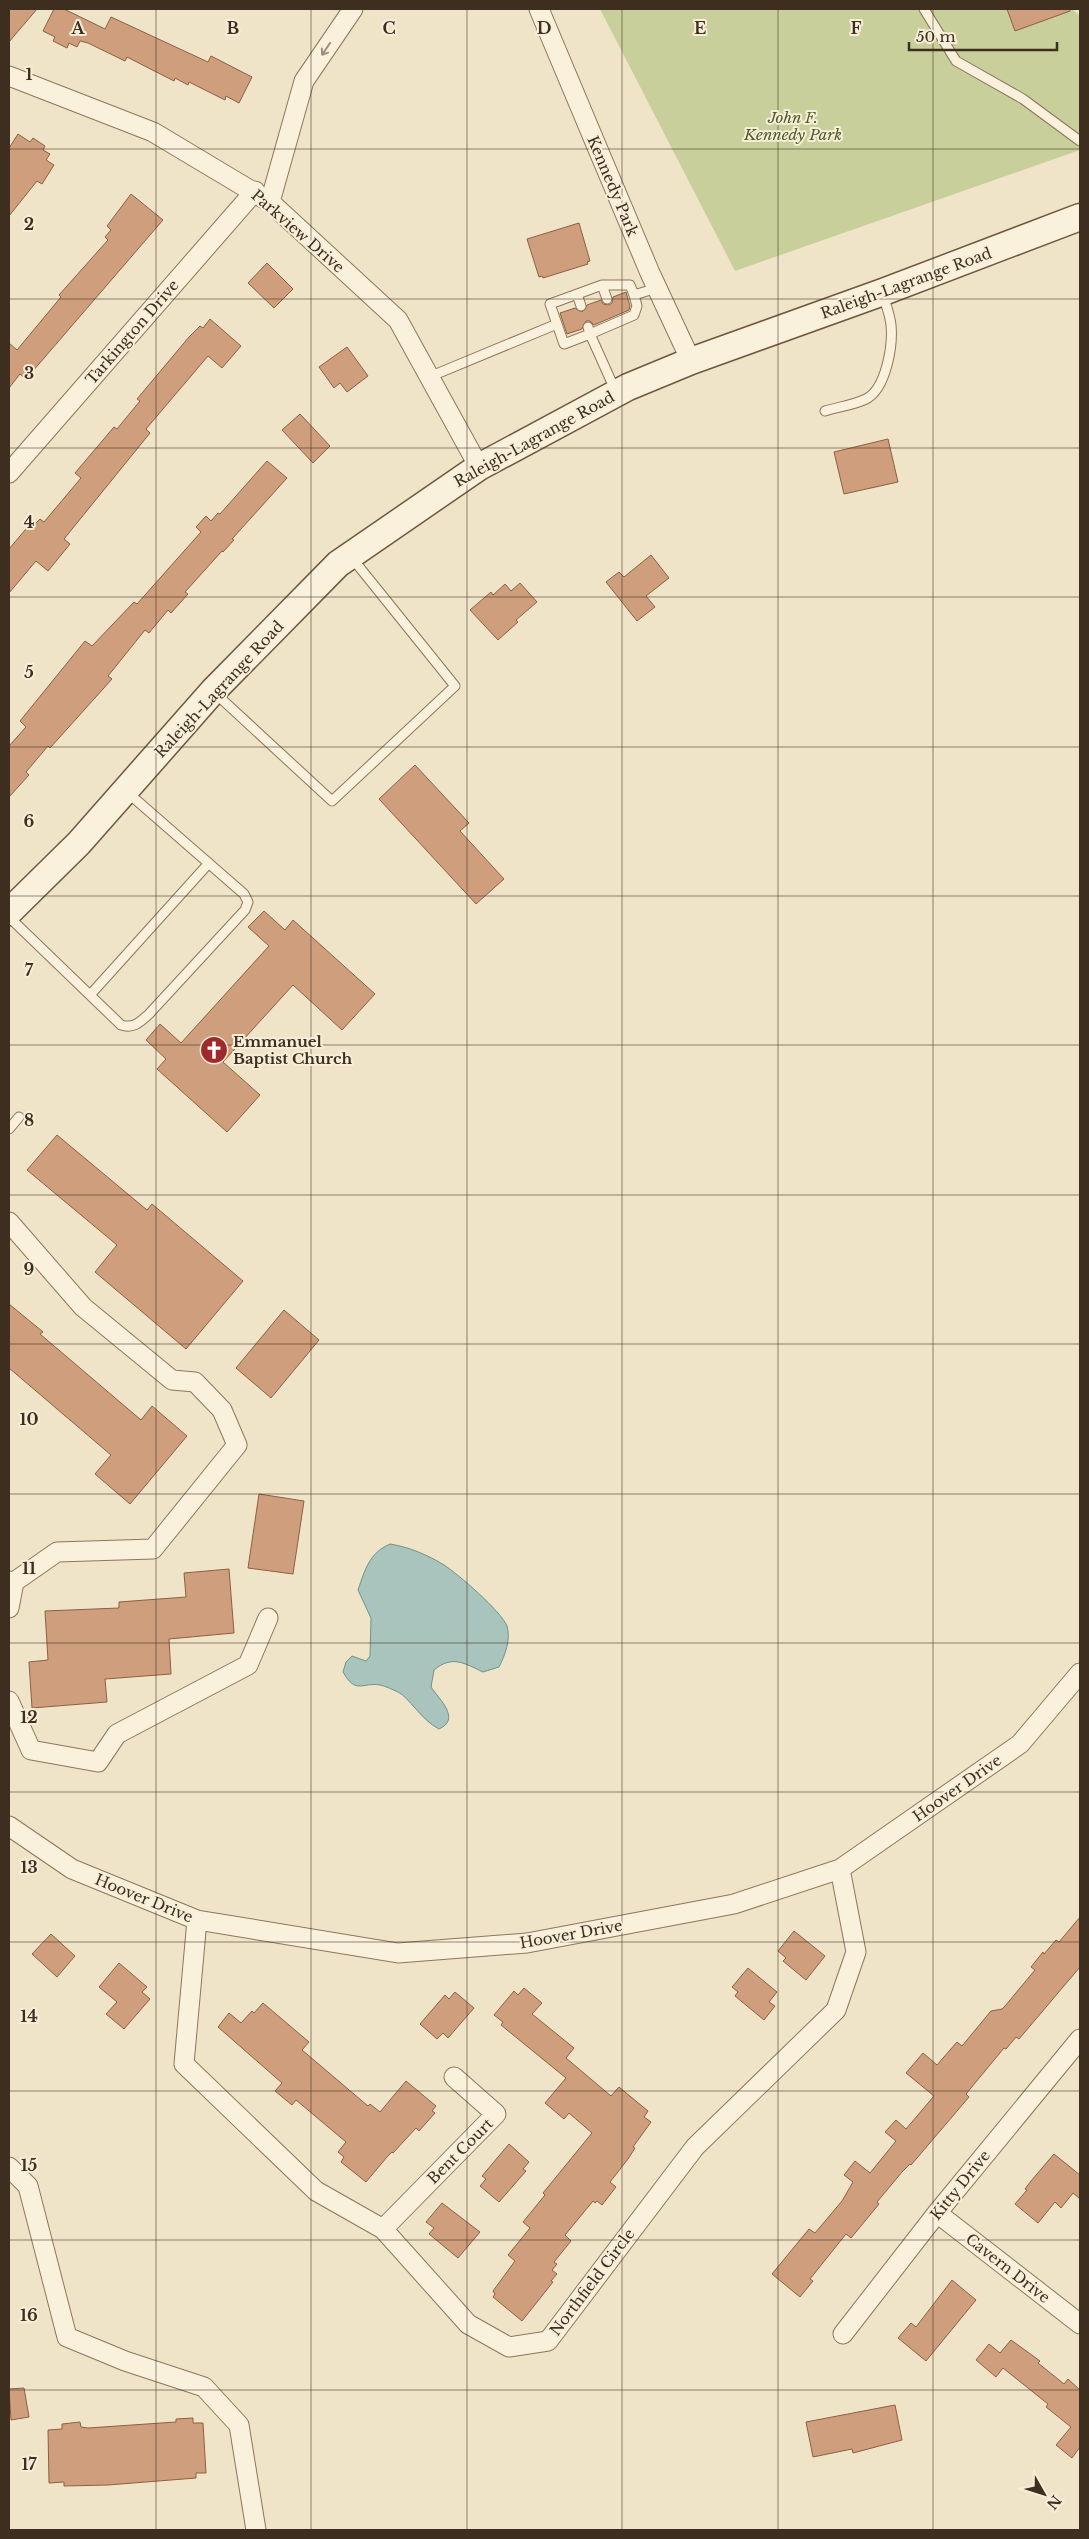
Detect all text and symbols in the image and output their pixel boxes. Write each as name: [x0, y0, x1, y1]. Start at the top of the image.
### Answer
text: A: [71, 18, 86, 38]
text: B: [227, 18, 240, 38]
text: C: [382, 18, 396, 38]
text: D: [537, 18, 551, 38]
text: E: [694, 18, 706, 38]
text: F: [850, 18, 862, 38]
scale bar: [909, 20, 1056, 52]
text: 50 m: [916, 27, 956, 46]
one-way arrow: [321, 42, 331, 56]
text: 1: [26, 64, 33, 84]
park label: John F. Kennedy Park: [743, 108, 842, 144]
street label: Kennedy Park: [583, 133, 643, 240]
street label: Parkview Drive: [248, 185, 348, 277]
text: 2: [24, 214, 34, 234]
street label: Raleigh-Lagrange Road: [818, 243, 994, 323]
street label: Tarkington Drive: [81, 276, 183, 388]
text: 3: [24, 363, 34, 383]
street label: Raleigh-Lagrange Road: [450, 387, 618, 491]
text: 4: [24, 512, 34, 532]
street label: Raleigh-Lagrange Road: [150, 617, 288, 761]
text: 5: [24, 662, 34, 682]
text: 6: [24, 811, 35, 831]
text: 7: [25, 960, 34, 980]
place label: Emmanuel Baptist Church: [233, 1032, 352, 1068]
church icon: Emmanuel Baptist Church: [199, 1035, 229, 1065]
text: 8: [24, 1110, 34, 1130]
text: 9: [24, 1259, 35, 1279]
text: 10: [19, 1409, 39, 1429]
text: 11: [22, 1558, 36, 1578]
text: 12: [20, 1707, 38, 1727]
street label: Hoover Drive: [909, 1750, 1005, 1826]
text: 13: [20, 1857, 38, 1877]
street label: Hoover Drive: [92, 1870, 196, 1926]
street label: Hoover Drive: [518, 1916, 624, 1952]
text: 14: [20, 2006, 38, 2026]
street label: Bent Court: [423, 2114, 497, 2188]
street label: Kitty Drive: [926, 2146, 994, 2224]
text: 15: [21, 2155, 37, 2175]
street label: Northfield Circle: [545, 2225, 639, 2339]
street label: Cavern Drive: [962, 2229, 1054, 2307]
text: 16: [20, 2305, 38, 2325]
text: 17: [21, 2454, 37, 2474]
north arrow: [1019, 2469, 1069, 2519]
text: N: [1043, 2491, 1065, 2513]

